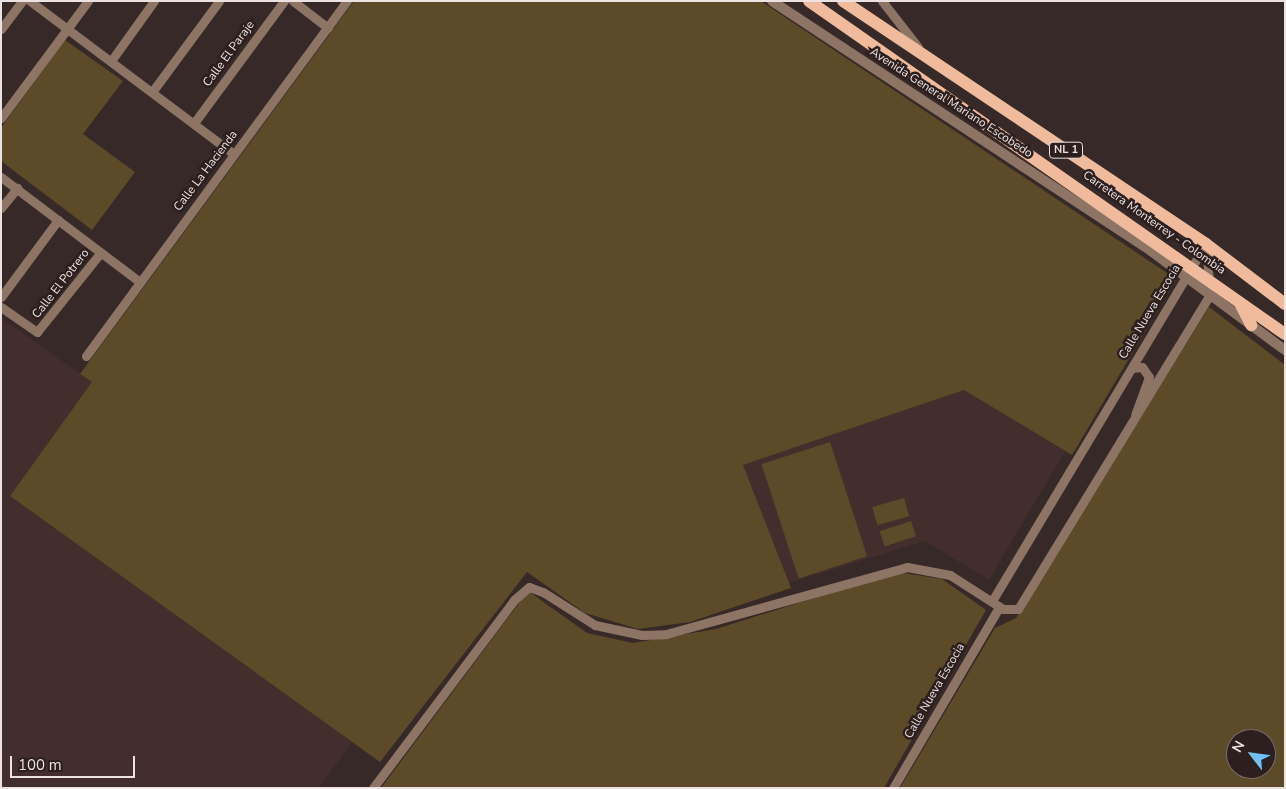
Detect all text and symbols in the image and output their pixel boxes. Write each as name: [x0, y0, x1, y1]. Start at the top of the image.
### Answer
street label: Calle El Paraje: [200, 18, 258, 90]
street label: Avenida General Mariano Escobedo: [867, 45, 1035, 161]
street label: Calle La Hacienda: [171, 128, 241, 214]
road number: NL 1: [1048, 142, 1084, 158]
street label: Carretera Monterrey - Colombia: [1080, 168, 1228, 278]
street label: Calle El Potrero: [29, 246, 93, 322]
street label: Calle Nueva Escocia: [1116, 262, 1184, 362]
street label: Calle Nueva Escocia: [902, 641, 968, 741]
north arrow: [1226, 729, 1276, 779]
text: N: [1228, 737, 1249, 756]
scale bar: [12, 746, 138, 778]
text: 100 m: [18, 755, 62, 775]

